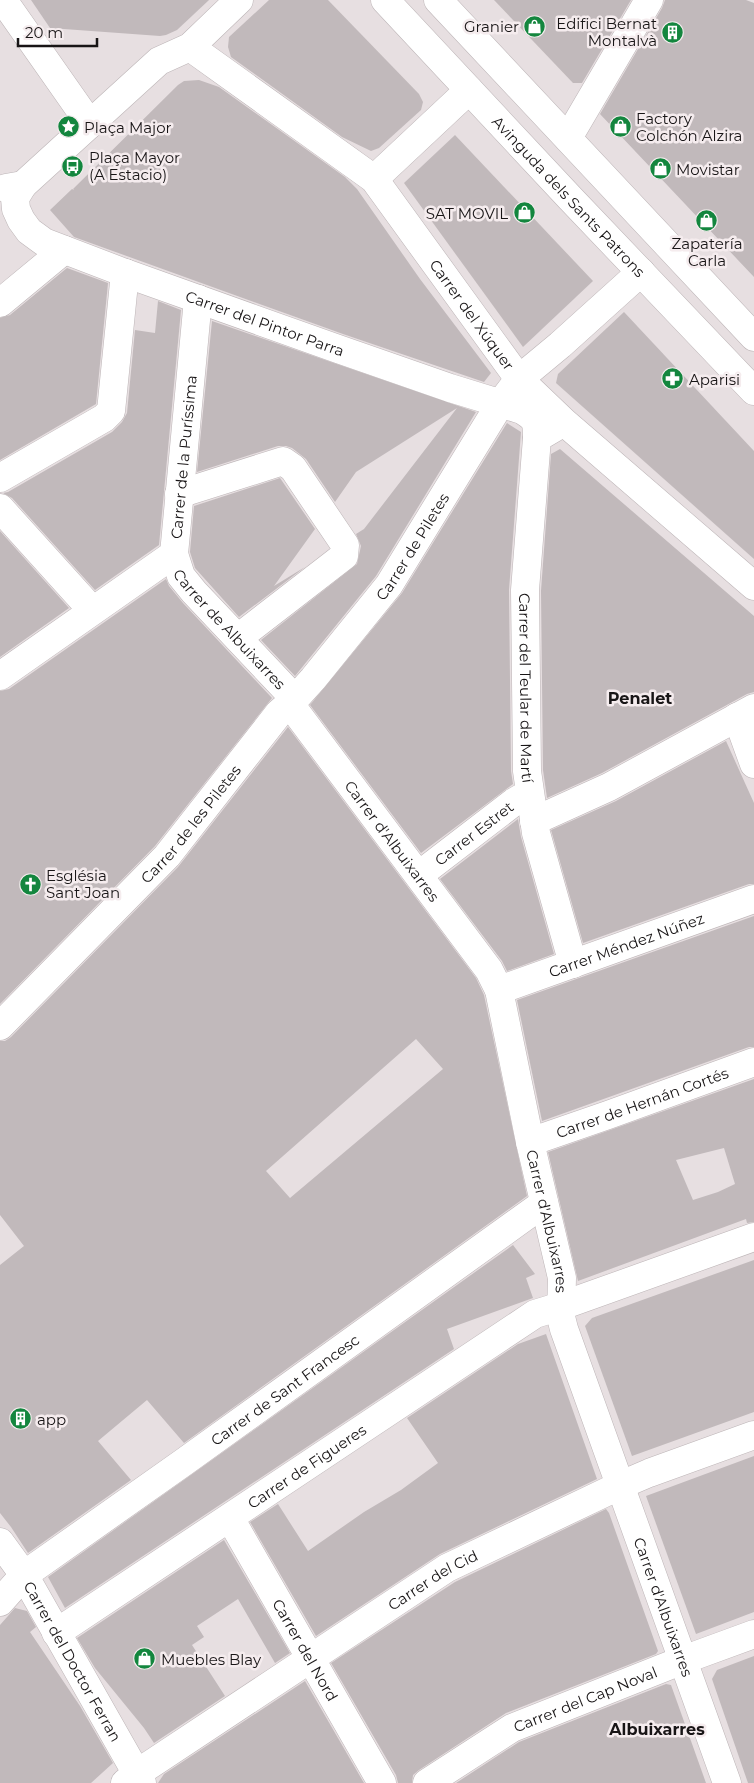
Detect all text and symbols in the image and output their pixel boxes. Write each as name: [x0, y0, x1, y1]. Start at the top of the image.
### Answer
shop icon: Granier: [523, 14, 547, 38]
place label: Edifici Bernat Montalvà: [556, 14, 657, 50]
scale bar: [18, 15, 96, 47]
place label: Granier: [464, 17, 519, 36]
building icon: Edifici Bernat Montalvà: [661, 20, 685, 44]
text: 20 m: [25, 23, 63, 42]
place label: Factory Colchón Alzira: [636, 109, 742, 145]
street label: Avinguda dels Sants Patrons: [489, 112, 649, 281]
place icon: Plaça Major: [56, 115, 80, 139]
shop icon: Factory Colchón Alzira: [608, 115, 632, 139]
place label: Plaça Major: [84, 118, 172, 137]
place label: Plaça Mayor (A Estacio): [89, 148, 180, 184]
bus stop icon: Plaça Mayor (A Estacio): [61, 154, 85, 178]
shop icon: Movistar: [648, 157, 672, 181]
place label: Movistar: [676, 160, 740, 179]
shop icon: SAT MOVIL: [512, 201, 536, 225]
place label: SAT MOVIL: [426, 204, 508, 223]
shop icon: Zapatería Carla: [695, 208, 719, 232]
place label: Zapatería Carla: [671, 234, 743, 270]
street label: Carrer del Xúquer: [426, 256, 519, 374]
street label: Carrer del Pintor Parra: [183, 286, 347, 360]
pharmacy icon: Aparisi: [661, 367, 685, 391]
place label: Aparisi: [689, 370, 740, 389]
street label: Carrer de la Puríssima: [166, 374, 200, 540]
street label: Carrer de Piletes: [371, 489, 453, 604]
street label: Carrer de Albuixarres: [170, 567, 290, 693]
street label: Carrer del Teular de Martí: [516, 593, 538, 785]
district label: Penalet: [608, 689, 672, 708]
street label: Carrer de les Piletes: [136, 761, 245, 887]
street label: Carrer d'Albuixarres: [341, 777, 444, 905]
street label: Carrer Estret: [430, 797, 517, 869]
place label: Església Sant Joan: [46, 866, 120, 902]
church icon: Església Sant Joan: [18, 872, 42, 896]
street label: Carrer Méndez Núñez: [546, 908, 707, 981]
street label: Carrer de Hernán Cortés: [553, 1063, 731, 1142]
street label: Carrer d'Albuixarres: [523, 1148, 572, 1293]
street label: Carrer de Sant Francesc: [207, 1330, 363, 1449]
building icon: app: [9, 1407, 33, 1431]
place label: app: [37, 1410, 66, 1429]
street label: Carrer de Figueres: [244, 1420, 369, 1512]
street label: Carrer d'Albuixarres: [630, 1535, 697, 1679]
street label: Carrer del Cid: [384, 1545, 481, 1614]
street label: Carrer del Doctor Ferran: [20, 1578, 126, 1745]
street label: Carrer del Nord: [269, 1595, 342, 1704]
shop icon: Muebles Blay: [133, 1647, 157, 1671]
place label: Muebles Blay: [161, 1650, 262, 1669]
street label: Carrer del Cap Noval: [511, 1662, 660, 1736]
district label: Albuixarres: [608, 1720, 705, 1739]

